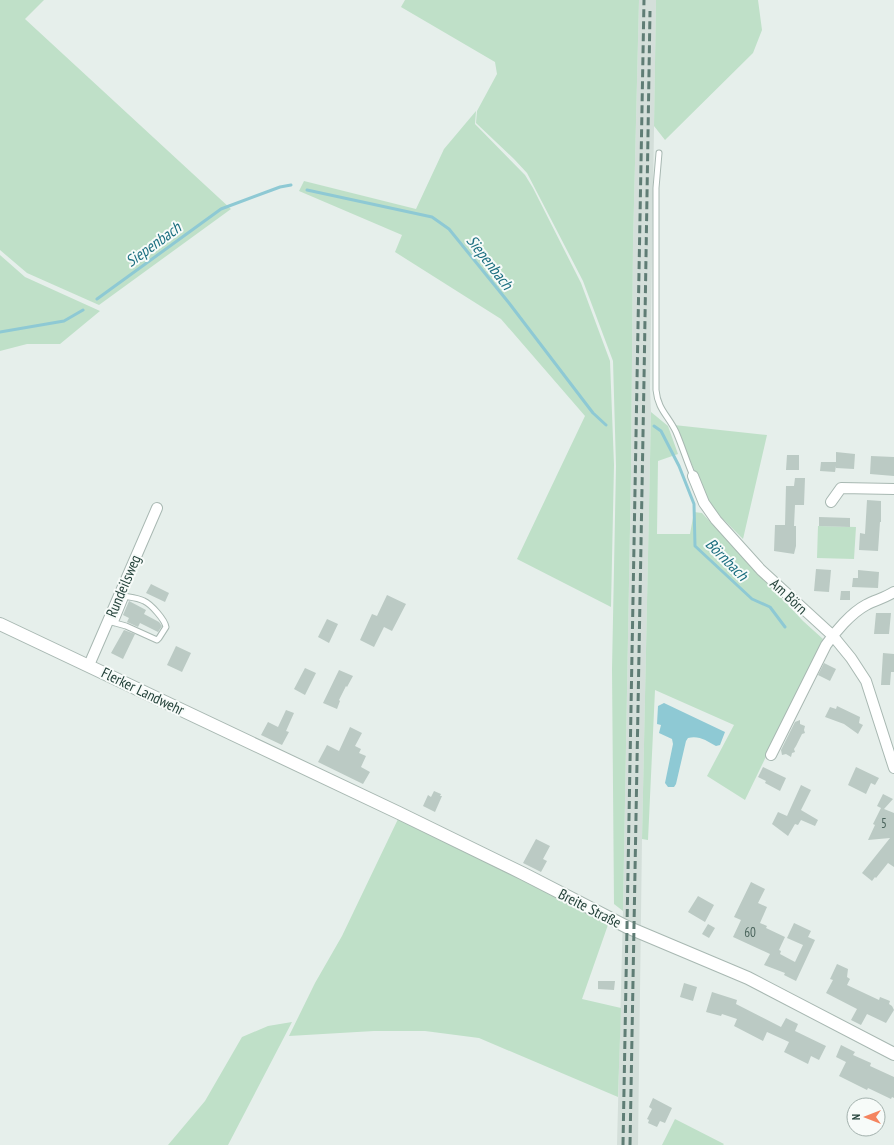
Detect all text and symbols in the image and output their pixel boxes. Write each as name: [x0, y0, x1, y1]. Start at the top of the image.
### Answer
water label: Siepenbach: [121, 217, 185, 271]
water label: Siepenbach: [463, 231, 518, 294]
water label: Börnbach: [702, 534, 753, 585]
street label: Rundeilsweg: [101, 552, 145, 620]
street label: Am Börn: [766, 574, 812, 618]
street label: Flerker Landwehr: [98, 663, 188, 720]
house number: 5: [881, 815, 887, 832]
street label: Breite Straße: [555, 884, 625, 932]
house number: 60: [744, 924, 756, 941]
north arrow: [846, 1097, 886, 1137]
text: N: [849, 1114, 863, 1120]

